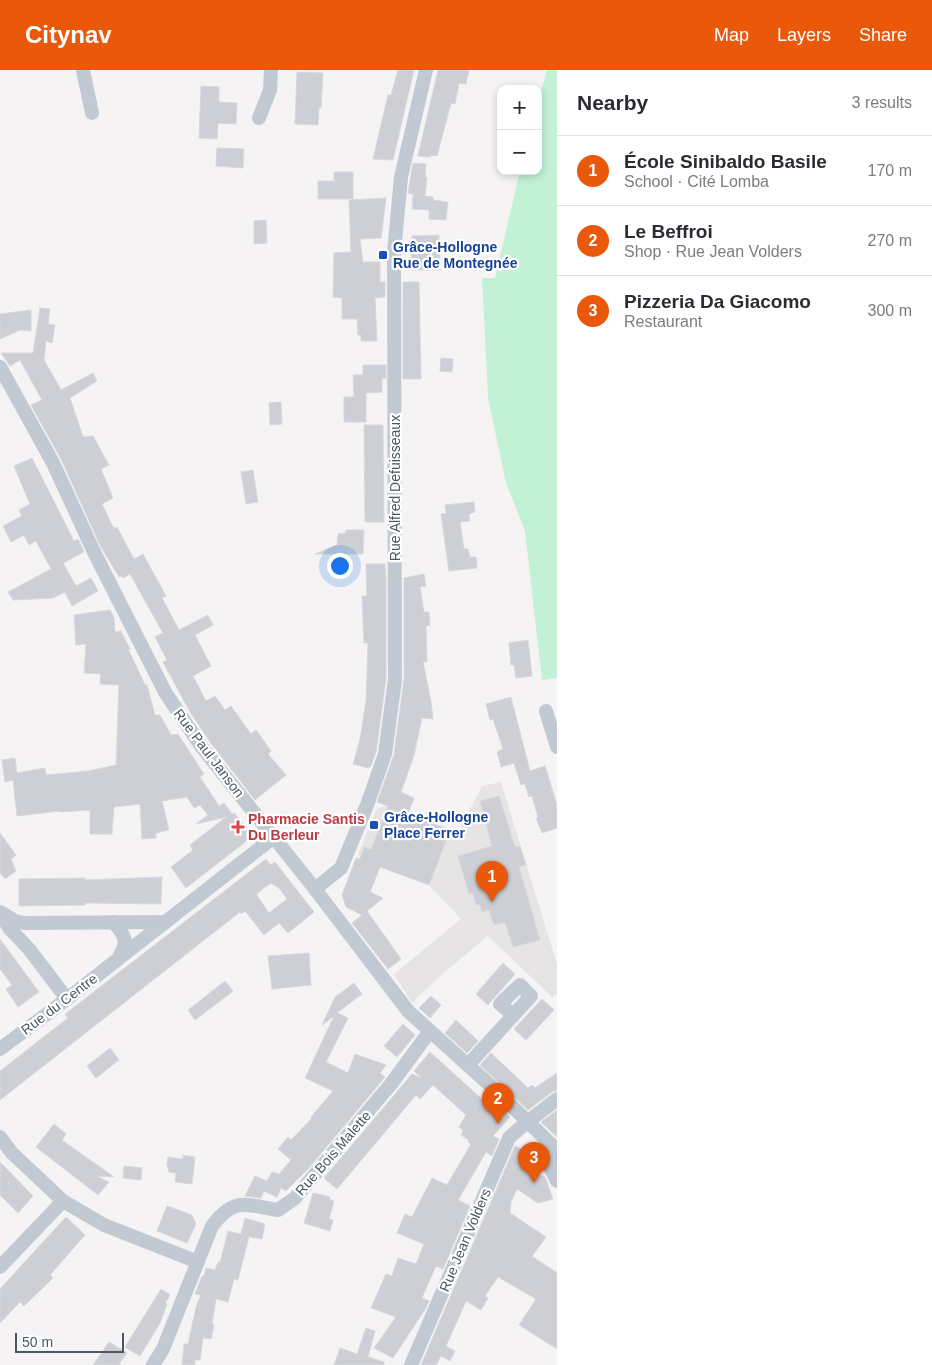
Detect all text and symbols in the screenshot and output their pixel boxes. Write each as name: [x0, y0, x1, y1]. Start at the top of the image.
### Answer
text: Citynav: [25, 21, 112, 48]
text: Map: [714, 25, 749, 45]
text: Layers: [777, 25, 831, 45]
text: Share: [859, 25, 907, 45]
map controls: [497, 85, 542, 175]
button: +: [497, 85, 542, 130]
text: Nearby: [577, 91, 648, 114]
text: 3 results: [852, 94, 912, 111]
button: −: [497, 130, 542, 175]
text: École Sinibaldo Basile: [624, 151, 827, 172]
text: 1: [589, 162, 597, 179]
text: 170 m: [868, 162, 912, 179]
text: School · Cité Lomba: [624, 173, 769, 190]
text: Le Beffroi: [624, 221, 713, 242]
text: 2: [589, 232, 597, 249]
text: 270 m: [868, 232, 912, 249]
place label: Grâce-Hollogne Rue de Montegnée: [393, 239, 518, 271]
text: Shop · Rue Jean Volders: [624, 243, 802, 260]
marker: Grâce-Hollogne Rue de Montegnée: [377, 249, 389, 261]
text: Pizzeria Da Giacomo: [624, 291, 811, 312]
text: 3: [589, 302, 597, 319]
text: 300 m: [868, 302, 912, 319]
text: Restaurant: [624, 313, 702, 330]
street label: Rue Alfred Defuisseaux: [387, 415, 403, 561]
your location: [327, 553, 353, 579]
street label: Rue Paul Janson: [171, 706, 247, 800]
place label: Grâce-Hollogne Place Ferrer: [384, 809, 488, 841]
place label: Pharmacie Santis Du Berleur: [248, 811, 365, 843]
marker: Grâce-Hollogne Place Ferrer: [368, 819, 380, 831]
marker: Pharmacie Santis Du Berleur: [232, 821, 244, 833]
pin: 1: [476, 861, 508, 902]
street label: Rue du Centre: [18, 970, 100, 1038]
pin: 2: [482, 1083, 514, 1124]
street label: Rue Bois Malette: [292, 1107, 374, 1198]
pin: 3: [518, 1142, 550, 1183]
street label: Rue Jean Volders: [436, 1186, 494, 1294]
scale bar: [15, 1330, 124, 1353]
text: 50 m: [22, 1334, 53, 1350]

